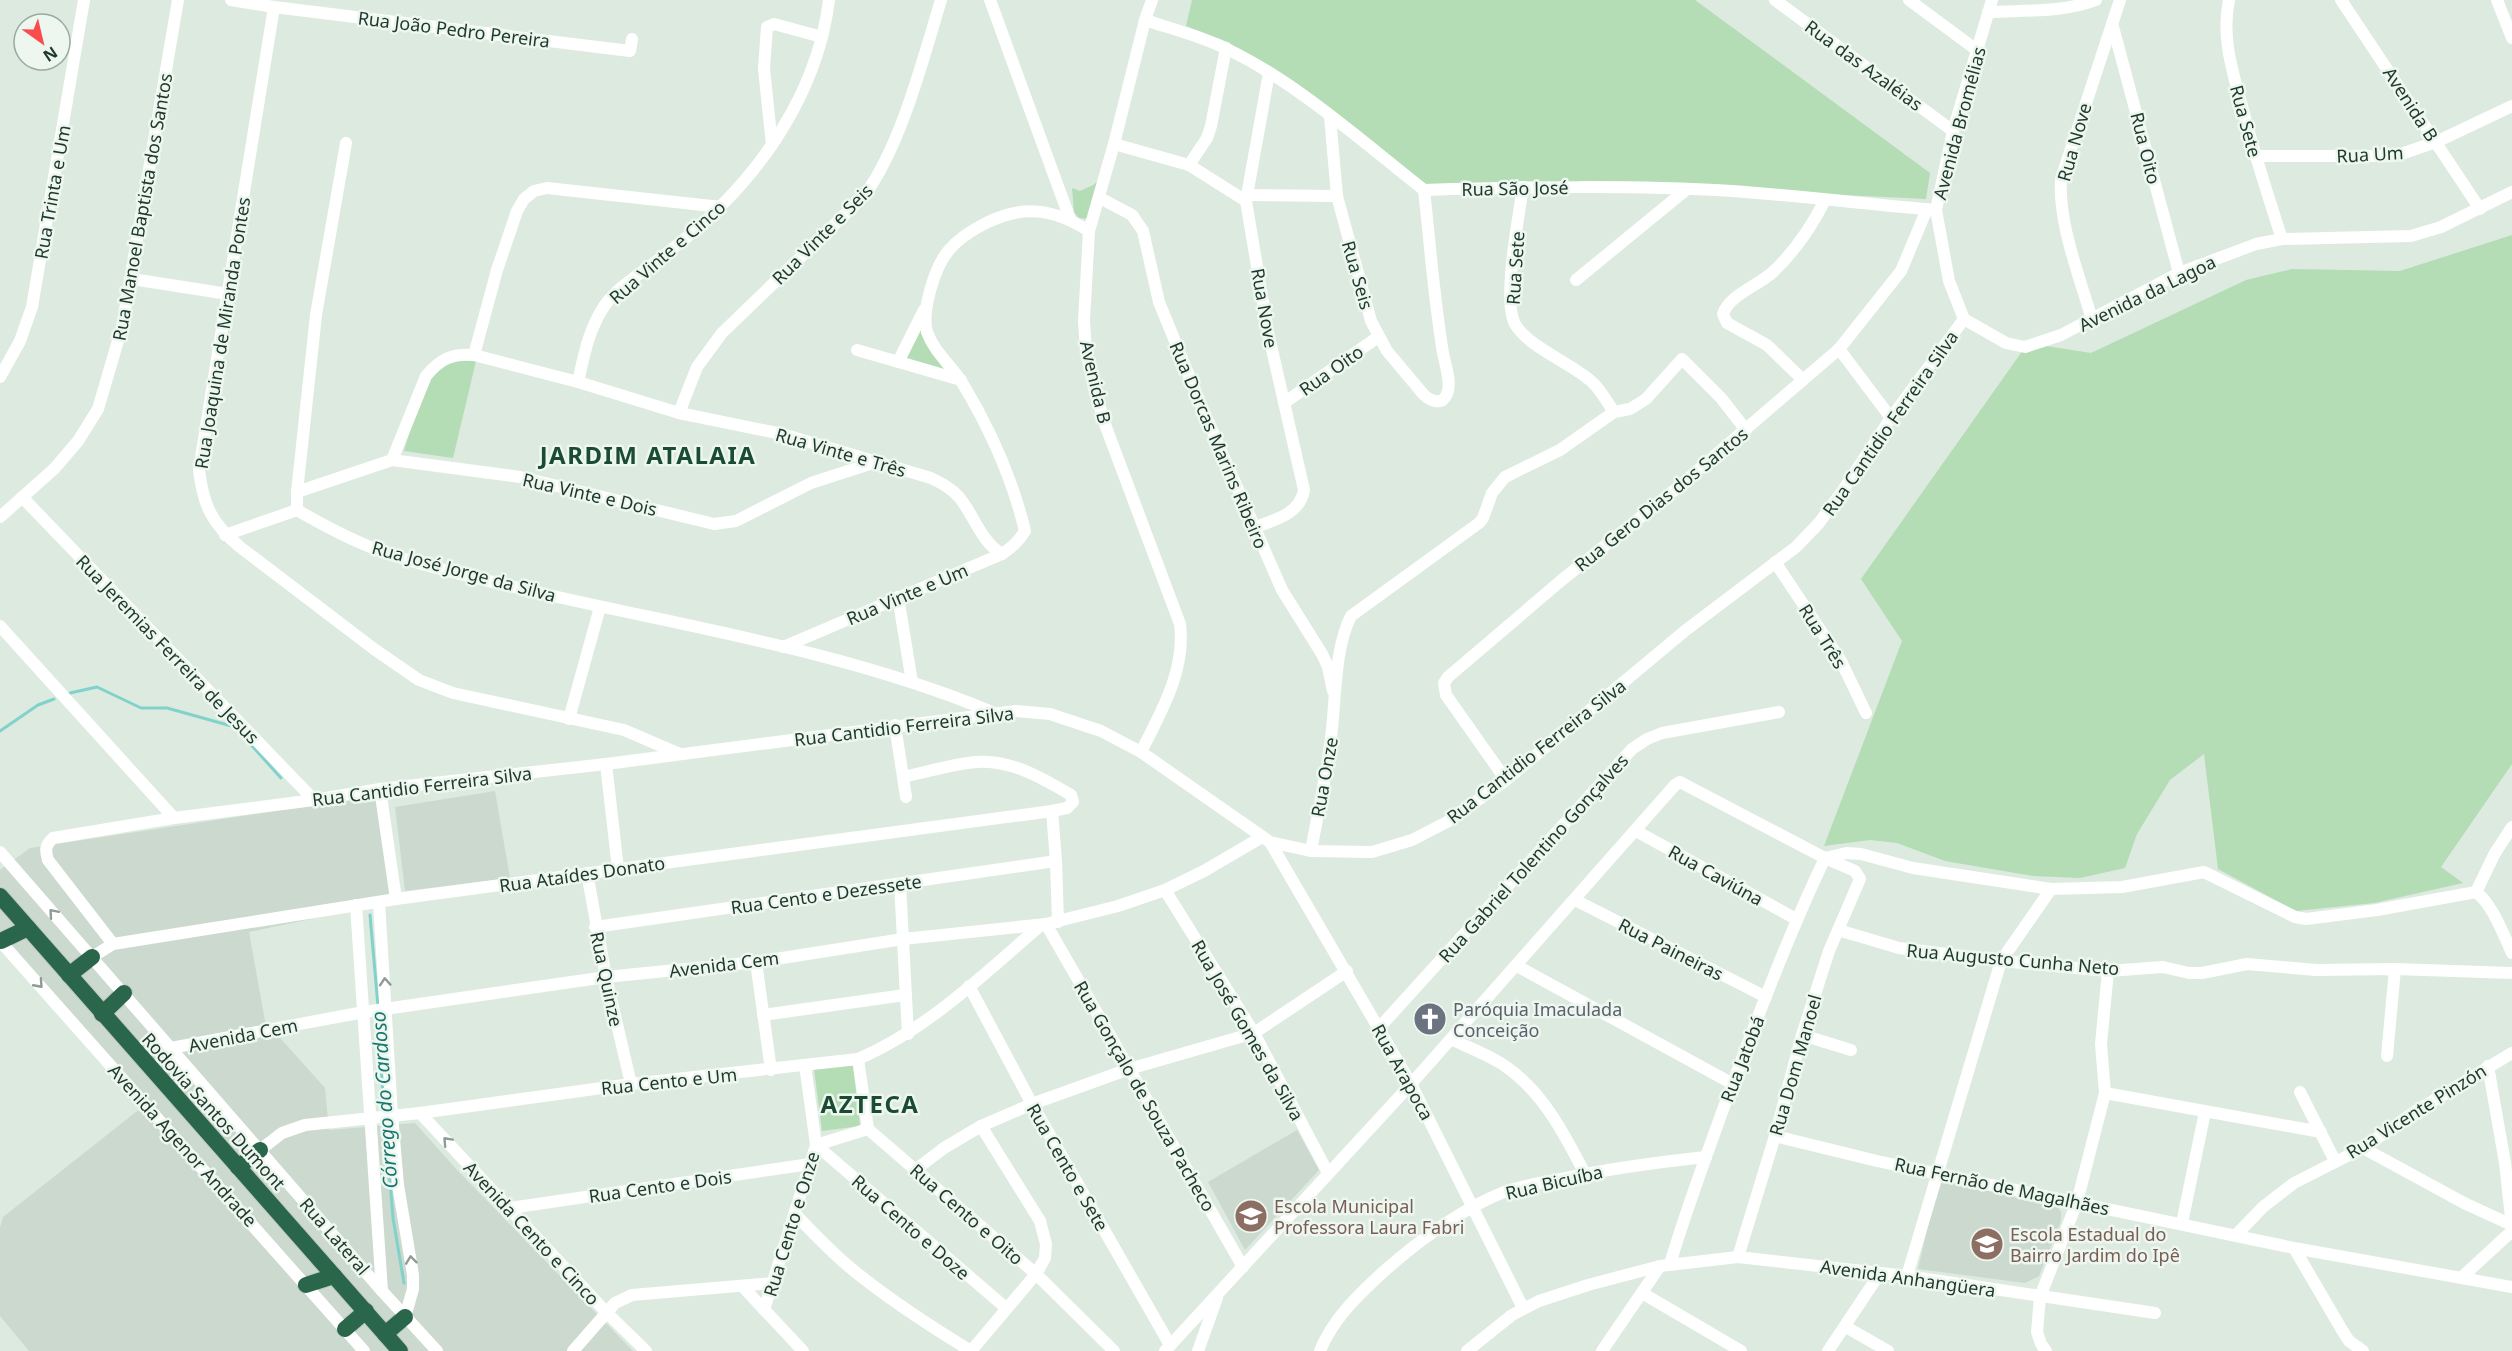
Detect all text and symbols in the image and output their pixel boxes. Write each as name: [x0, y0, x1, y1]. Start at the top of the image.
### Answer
street label: Rua João Pedro Pereira: [357, 5, 551, 53]
north arrow: [12, 12, 72, 72]
street label: Rua das Azaléias: [1800, 14, 1928, 116]
text: N: [39, 42, 62, 67]
street label: Avenida Bromélias: [1927, 44, 1991, 202]
street label: Avenida B: [2378, 62, 2444, 146]
street label: Rua Manoel Baptista dos Santos: [107, 71, 177, 343]
street label: Rua Sete: [2225, 82, 2267, 160]
street label: Rua Nove: [2051, 100, 2097, 184]
street label: Rua Oito: [2126, 110, 2166, 186]
street label: Rua Trinta e Um: [28, 123, 76, 261]
street label: Rua Um: [2336, 140, 2404, 168]
street label: Rua São José: [1461, 175, 1569, 201]
street label: Rua Vinte e Seis: [766, 178, 878, 290]
street label: Rua Joaquina de Miranda Pontes: [189, 195, 255, 471]
street label: Rua Vinte e Cinco: [604, 195, 730, 309]
street label: Rua Sete: [1500, 230, 1530, 306]
street label: Rua Seis: [1337, 238, 1379, 312]
street label: Avenida da Lagoa: [2074, 249, 2220, 337]
street label: Rua Nove: [1246, 266, 1284, 350]
street label: Rua Cantidio Ferreira Silva: [1817, 326, 1963, 520]
street label: Avenida B: [1075, 338, 1117, 426]
street label: Rua Dorcas Marins Ribeiro: [1164, 338, 1274, 552]
street label: Rua Oito: [1294, 339, 1368, 401]
street label: Rua Vinte e Três: [773, 422, 909, 482]
street label: Rua Gero Dias dos Santos: [1569, 422, 1753, 576]
district label: JARDIM ATALAIA: [538, 438, 756, 471]
street label: Rua Vinte e Dois: [520, 467, 660, 521]
street label: Rua José Jorge da Silva: [369, 535, 559, 607]
street label: Rua Jeremias Ferreira de Jesus: [71, 549, 265, 749]
street label: Rua Vinte e Um: [843, 558, 971, 630]
street label: Rua Três: [1794, 599, 1852, 673]
street label: Rua Cantidio Ferreira Silva: [1441, 673, 1631, 829]
street label: Rua Cantidio Ferreira Silva: [793, 701, 1015, 751]
street label: Rua Onze: [1305, 735, 1343, 819]
street label: Rua Gabriel Tolentino Gonçalves: [1433, 749, 1633, 967]
street label: Rua Cantidio Ferreira Silva: [311, 761, 533, 811]
street label: Rua Caviúna: [1664, 839, 1768, 911]
street label: Rua Ataídes Donato: [498, 850, 666, 898]
street label: Rua Cento e Dezessete: [729, 869, 923, 919]
one-way arrow: [49, 909, 60, 920]
street label: Rua Paineiras: [1615, 912, 1727, 986]
street label: Rua Quinze: [585, 929, 629, 1029]
street label: Rua José Gomes da Silva: [1186, 935, 1310, 1125]
street label: Rua Augusto Cunha Neto: [1906, 938, 2120, 980]
street label: Avenida Cem: [668, 945, 780, 983]
street label: Rua Gonçalo de Souza Pacheco: [1069, 976, 1221, 1216]
one-way arrow: [32, 977, 43, 988]
one-way arrow: [379, 978, 392, 987]
street label: Rua Dom Manoel: [1763, 992, 1827, 1138]
place label: Paróquia Imaculada Conceição: [1453, 997, 1622, 1042]
church icon: Paróquia Imaculada Conceição: [1412, 1001, 1448, 1037]
water label: Córrego do Cardoso: [364, 1010, 404, 1190]
street label: Rua Jatobá: [1715, 1012, 1769, 1106]
street label: Avenida Cem: [186, 1013, 300, 1057]
street label: Rua Arapoca: [1367, 1020, 1439, 1124]
street label: Rodovia Santos Dumont: [137, 1027, 291, 1195]
street label: Avenida Agenor Andrade: [103, 1058, 263, 1232]
street label: Rua Vicente Pinzón: [2341, 1058, 2491, 1164]
street label: Rua Cento e Um: [600, 1062, 738, 1100]
district label: AZTECA: [821, 1087, 919, 1120]
street label: Rua Cento e Sete: [1022, 1099, 1114, 1235]
one-way arrow: [443, 1138, 454, 1148]
street label: Rua Cento e Onze: [758, 1149, 824, 1299]
street label: Rua Fernão de Magalhães: [1892, 1152, 2112, 1220]
street label: Avenida Cento e Cinco: [459, 1156, 605, 1310]
street label: Rua Cento e Oito: [905, 1158, 1029, 1270]
street label: Rua Bicuíba: [1503, 1159, 1605, 1205]
street label: Rua Cento e Dois: [587, 1164, 733, 1208]
street label: Rua Cento e Doze: [847, 1169, 975, 1285]
street label: Rua Lateral: [295, 1192, 375, 1280]
place label: Escola Municipal Professora Laura Fabri: [1274, 1194, 1464, 1239]
school or university icon: Escola Municipal Professora Laura Fabri: [1233, 1198, 1269, 1234]
place label: Escola Estadual do Bairro Jardim do Ipê: [2010, 1222, 2180, 1267]
school or university icon: Escola Estadual do Bairro Jardim do Ipê: [1969, 1226, 2005, 1262]
street label: Avenida Anhangüera: [1819, 1254, 1997, 1302]
one-way arrow: [406, 1255, 418, 1264]

